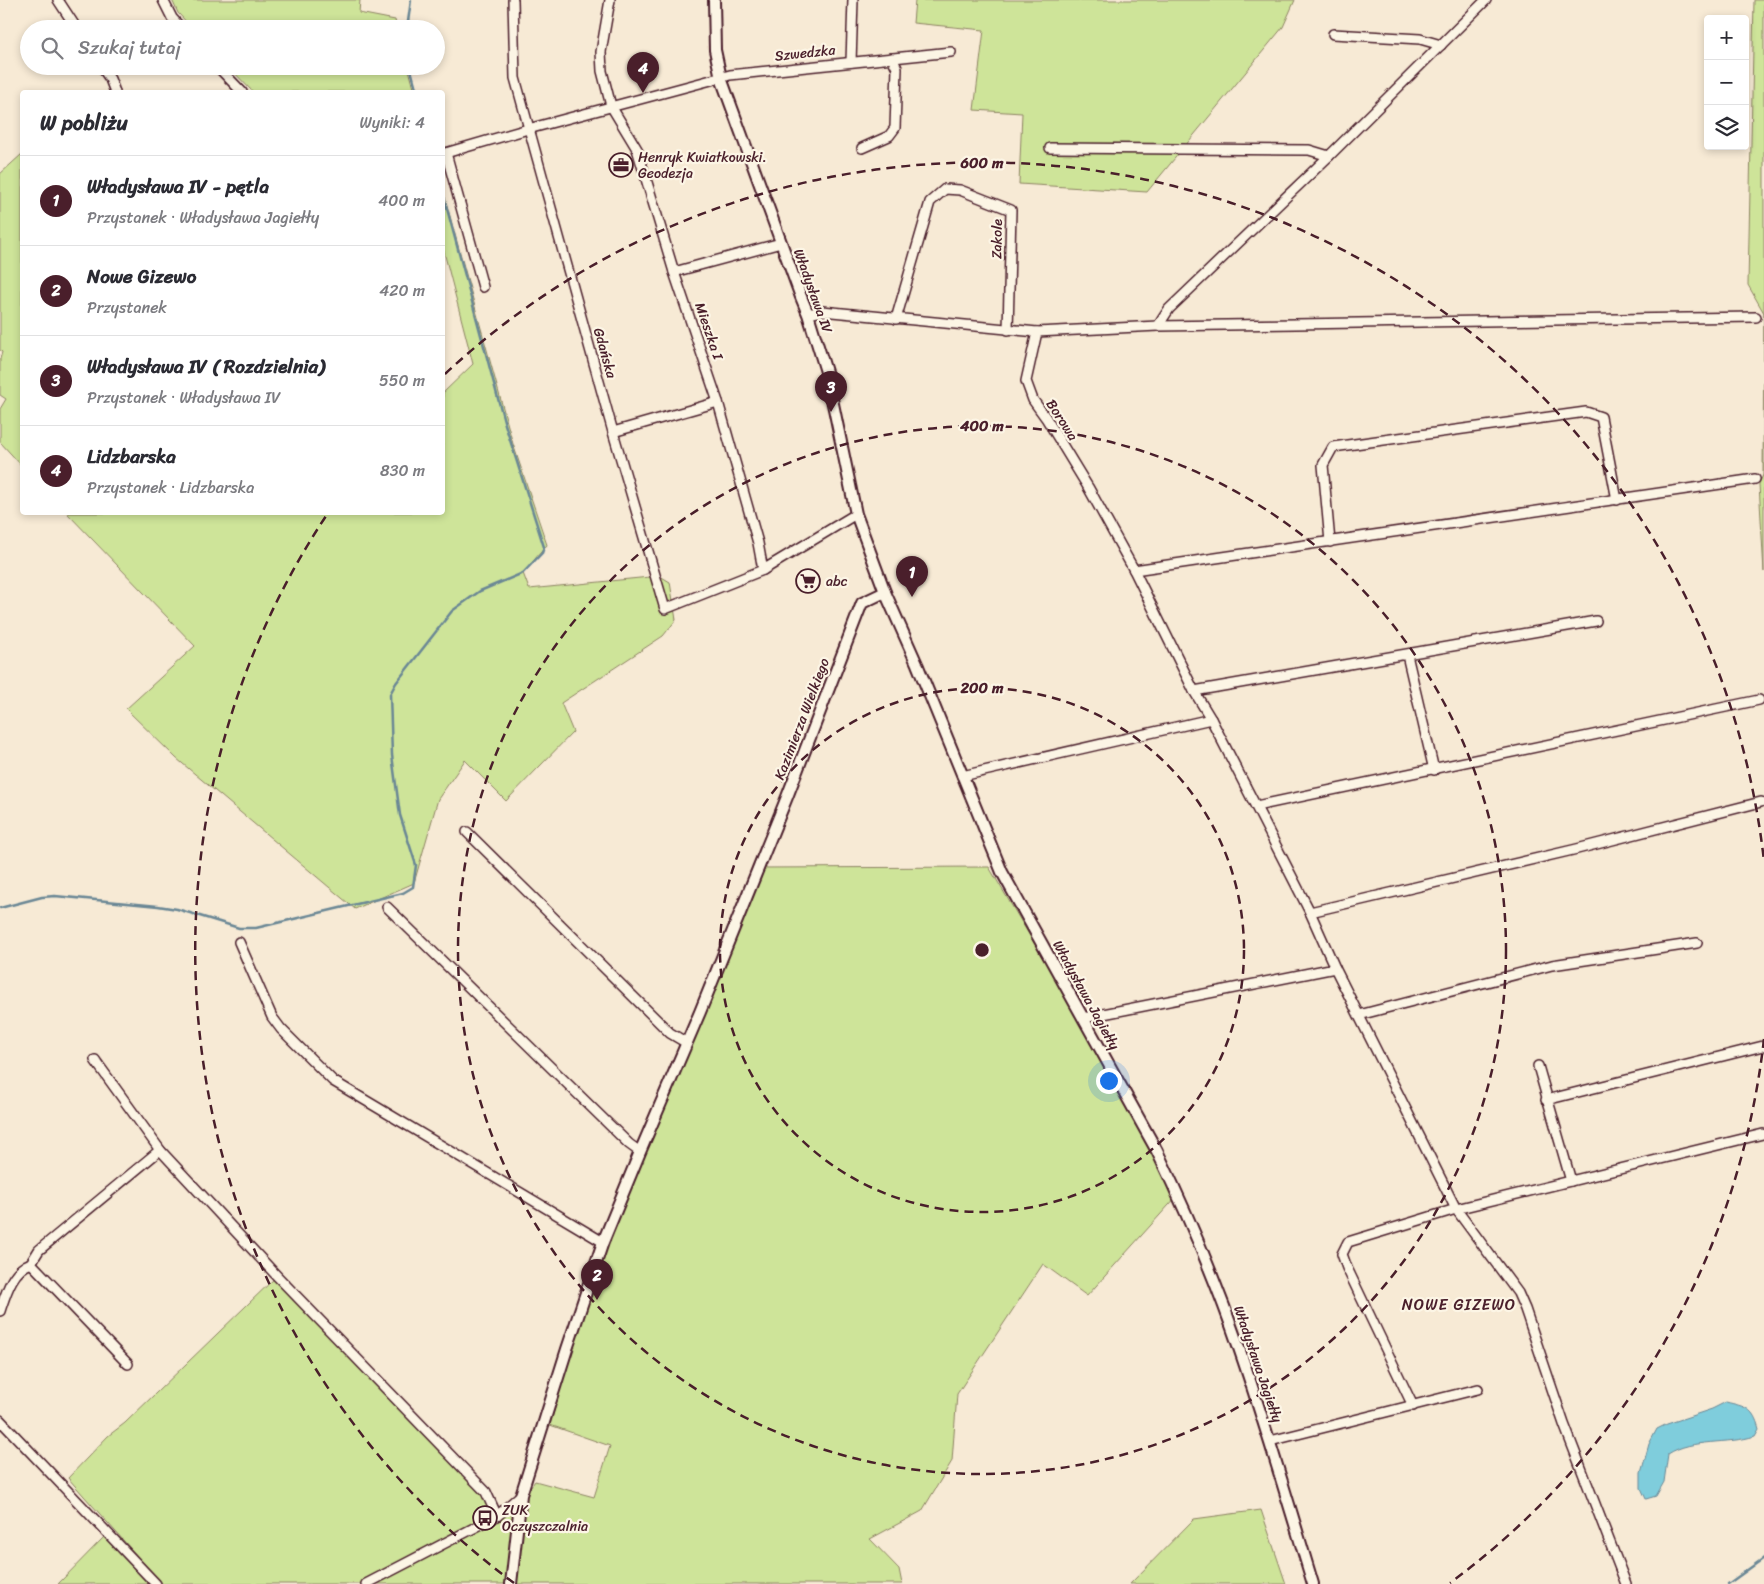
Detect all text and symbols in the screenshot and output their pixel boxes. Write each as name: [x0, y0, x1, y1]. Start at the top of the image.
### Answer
map controls: [1704, 15, 1749, 150]
button: +: [1704, 15, 1749, 60]
search box: [20, 20, 445, 75]
text: Szukaj tutaj: [78, 31, 181, 64]
icon: search: [38, 34, 66, 62]
street label: Szwedzka: [773, 37, 838, 69]
pin: 4: [627, 52, 659, 93]
button: −: [1704, 60, 1749, 105]
text: W pobliżu: [40, 104, 128, 142]
button: layers: [1704, 105, 1749, 150]
text: Wyniki: 4: [359, 108, 425, 137]
place label: Henryk Kwiatkowski. Geodezja: [638, 145, 767, 186]
text: 600 m: [960, 150, 1004, 176]
office icon: Henryk Kwiatkowski. Geodezja: [608, 152, 634, 178]
text: Władysława IV - pętla: [87, 170, 269, 203]
text: 1: [53, 186, 59, 215]
text: 400 m: [378, 186, 425, 215]
text: Przystanek · Władysława Jagiełły: [87, 203, 319, 232]
street label: Zakole: [984, 219, 1010, 259]
street label: Władysława IV: [786, 245, 840, 338]
text: Nowe Gizewo: [87, 260, 196, 293]
text: 2: [51, 276, 61, 305]
text: 420 m: [379, 276, 425, 305]
text: Przystanek: [87, 293, 167, 322]
street label: Mieszka I: [688, 299, 731, 364]
street label: Gdańska: [586, 325, 624, 382]
text: Władysława IV ( Rozdzielnia): [87, 350, 325, 383]
text: 3: [52, 366, 60, 395]
text: 550 m: [379, 366, 425, 395]
pin: 3: [815, 371, 847, 412]
text: Przystanek · Władysława IV: [87, 383, 281, 412]
street label: Borowa: [1039, 394, 1085, 446]
text: 400 m: [959, 413, 1004, 439]
text: Lidzbarska: [87, 440, 176, 473]
text: 4: [51, 456, 61, 485]
text: 830 m: [380, 456, 425, 485]
text: Przystanek · Lidzbarska: [87, 473, 254, 502]
pin: 1: [896, 556, 928, 597]
supermarket icon: abc: [795, 568, 821, 594]
place label: abc: [826, 569, 848, 594]
street label: Kazimierza Wielkiego: [767, 654, 837, 784]
text: 200 m: [959, 675, 1004, 701]
street label: Władysława Jagiełły: [1045, 935, 1127, 1055]
centre of rings: [973, 941, 991, 959]
your location: [1096, 1068, 1122, 1094]
pin: 2: [581, 1259, 613, 1300]
district label: NOWE GIZEWO: [1402, 1290, 1516, 1319]
street label: Władysława Jagiełły: [1226, 1302, 1290, 1427]
place label: ZUK Oczyszczalnia: [502, 1498, 588, 1539]
bus stop icon: ZUK Oczyszczalnia: [472, 1505, 498, 1531]

